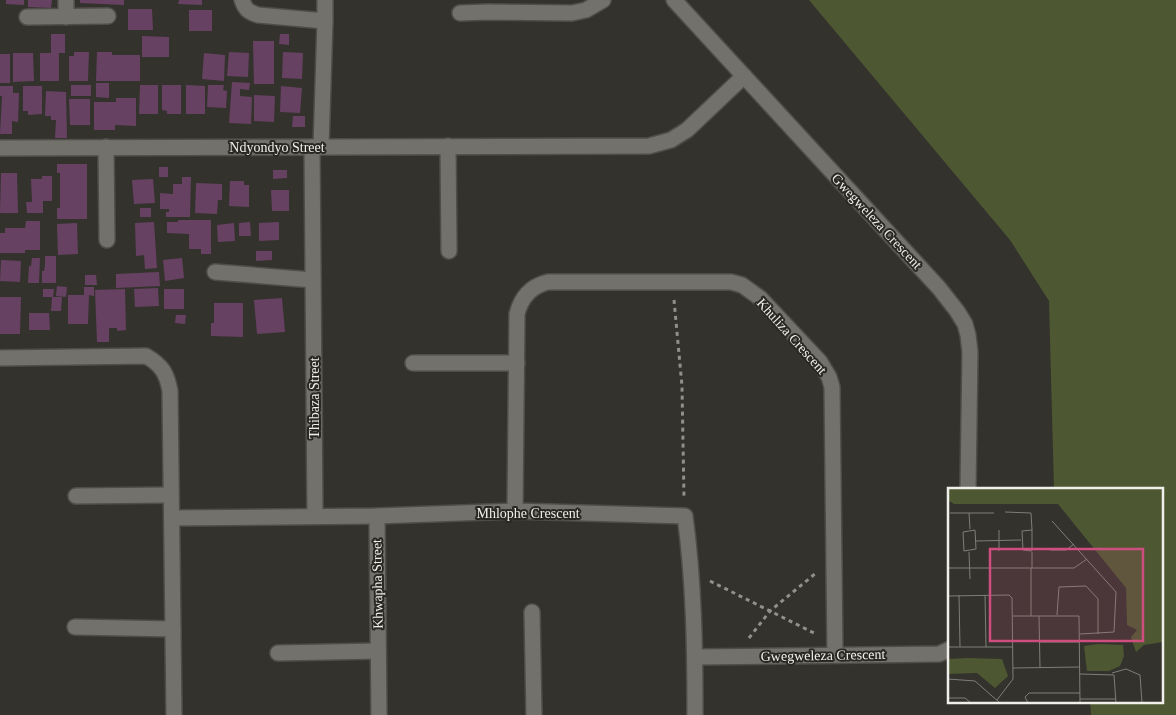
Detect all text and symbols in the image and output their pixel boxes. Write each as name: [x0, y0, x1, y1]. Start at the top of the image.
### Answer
street label: Ndyondyo Street: [229, 140, 325, 155]
street label: Gwegweleza Crescent: [829, 171, 925, 272]
street label: Khuliza Crescent: [754, 295, 830, 377]
street label: Thibaza Street: [307, 357, 322, 439]
inset map: [948, 488, 1164, 702]
street label: Mhlophe Crescent: [476, 506, 580, 521]
street label: Khwapha Street: [369, 539, 386, 629]
street label: Gwegweleza Crescent: [760, 647, 886, 664]

